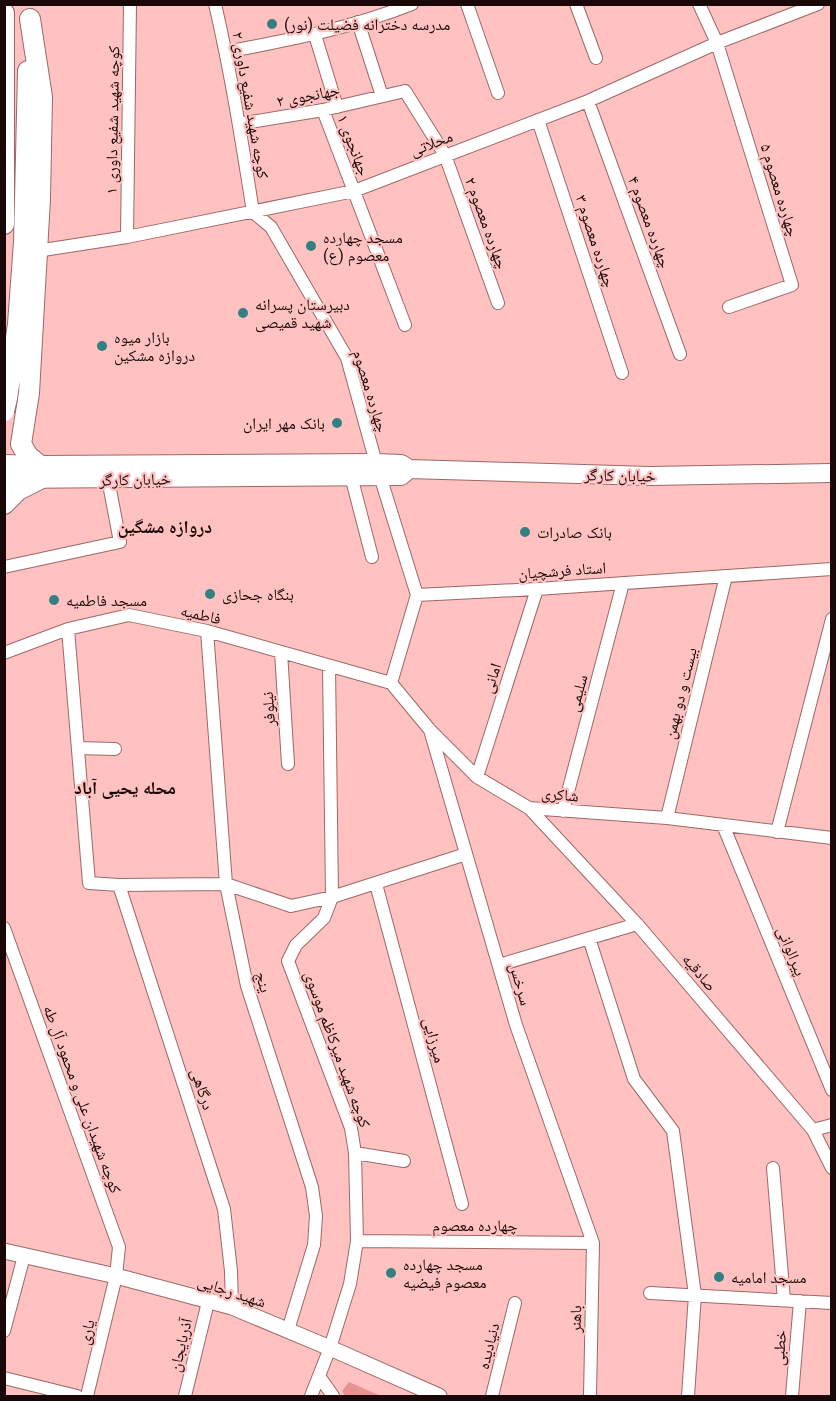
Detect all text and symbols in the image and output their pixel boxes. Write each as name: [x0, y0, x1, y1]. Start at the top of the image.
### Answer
place label: مدرسه دخترانه فضیلت (نور): [284, 15, 450, 34]
marker: مدرسه دخترانه فضیلت (نور): [265, 17, 279, 31]
street label: کوچه شهید شفیع داوری ۲: [227, 30, 273, 180]
street label: کوچه شهید شفیع داوری ۱: [102, 45, 124, 195]
street label: جهانجوی ۲: [275, 80, 341, 112]
street label: جهانجوی ۱: [332, 112, 374, 179]
street label: محلاتی: [407, 127, 456, 161]
street label: چهارده معصوم ۵: [755, 141, 803, 239]
street label: چهارده معصوم ۴: [623, 174, 675, 271]
street label: چهارده معصوم ۲: [460, 175, 512, 272]
street label: چهارده معصوم ۳: [571, 192, 619, 290]
place label: مسجد چهارده معصوم (ع): [323, 228, 403, 266]
marker: مسجد چهارده معصوم (ع): [304, 239, 318, 253]
place label: دبیرستان پسرانه شهید قمیصی: [255, 295, 350, 333]
marker: دبیرستان پسرانه شهید قمیصی: [236, 306, 250, 320]
place label: بازار میوه دروازه مشکین: [114, 328, 195, 366]
marker: بازار میوه دروازه مشکین: [95, 339, 109, 353]
street label: چهارده معصوم: [348, 348, 392, 435]
place label: بانک مهر ایران: [243, 414, 325, 434]
marker: بانک مهر ایران: [330, 416, 344, 430]
street label: خیابان کارگر: [583, 465, 656, 487]
street label: خیابان کارگر: [98, 469, 171, 491]
district label: دروازه مشگین: [118, 516, 212, 538]
place label: بانک صادرات: [537, 523, 612, 542]
marker: بانک صادرات: [518, 525, 532, 539]
street label: استاد فرشچیان: [517, 558, 607, 584]
place label: بنگاه جحازی: [222, 585, 294, 605]
marker: بنگاه جحازی: [203, 587, 217, 601]
place label: مسجد فاطمیه: [66, 591, 147, 610]
marker: مسجد فاطمیه: [47, 593, 61, 607]
street label: فاطمیه: [179, 601, 223, 628]
street label: بیست و دو بهمن: [660, 645, 702, 741]
street label: امانی: [478, 661, 506, 696]
street label: سلیمی: [563, 672, 593, 714]
street label: نیلوفر: [258, 691, 279, 728]
district label: محله یحیی آباد: [74, 777, 176, 799]
street label: شاکری: [540, 783, 580, 807]
street label: پیرالوانی: [772, 924, 810, 979]
street label: صادقیه: [679, 950, 721, 995]
street label: سرخس: [504, 961, 536, 1008]
street label: کوچه شهید میرکاظم موسوی: [299, 968, 375, 1131]
street label: ینج: [251, 970, 275, 995]
street label: کوچه شهیدان علی و محمود آل طه: [39, 1003, 126, 1196]
street label: میرزایی: [418, 1015, 450, 1065]
street label: درگاهی: [186, 1066, 218, 1113]
street label: چهارده معصوم: [432, 1216, 518, 1236]
place label: مسجد چهارده معصوم فیضیه: [403, 1255, 487, 1293]
marker: مسجد چهارده معصوم فیضیه: [384, 1266, 398, 1280]
place label: مسجد امامیه: [731, 1268, 807, 1287]
marker: مسجد امامیه: [712, 1270, 726, 1284]
street label: شهید رجایی: [195, 1271, 268, 1312]
street label: باهنر: [566, 1305, 585, 1334]
street label: آذربایجان: [165, 1315, 197, 1374]
street label: یاری: [74, 1317, 100, 1347]
street label: دنیادیده: [474, 1321, 503, 1371]
street label: خطبی: [769, 1329, 791, 1367]

